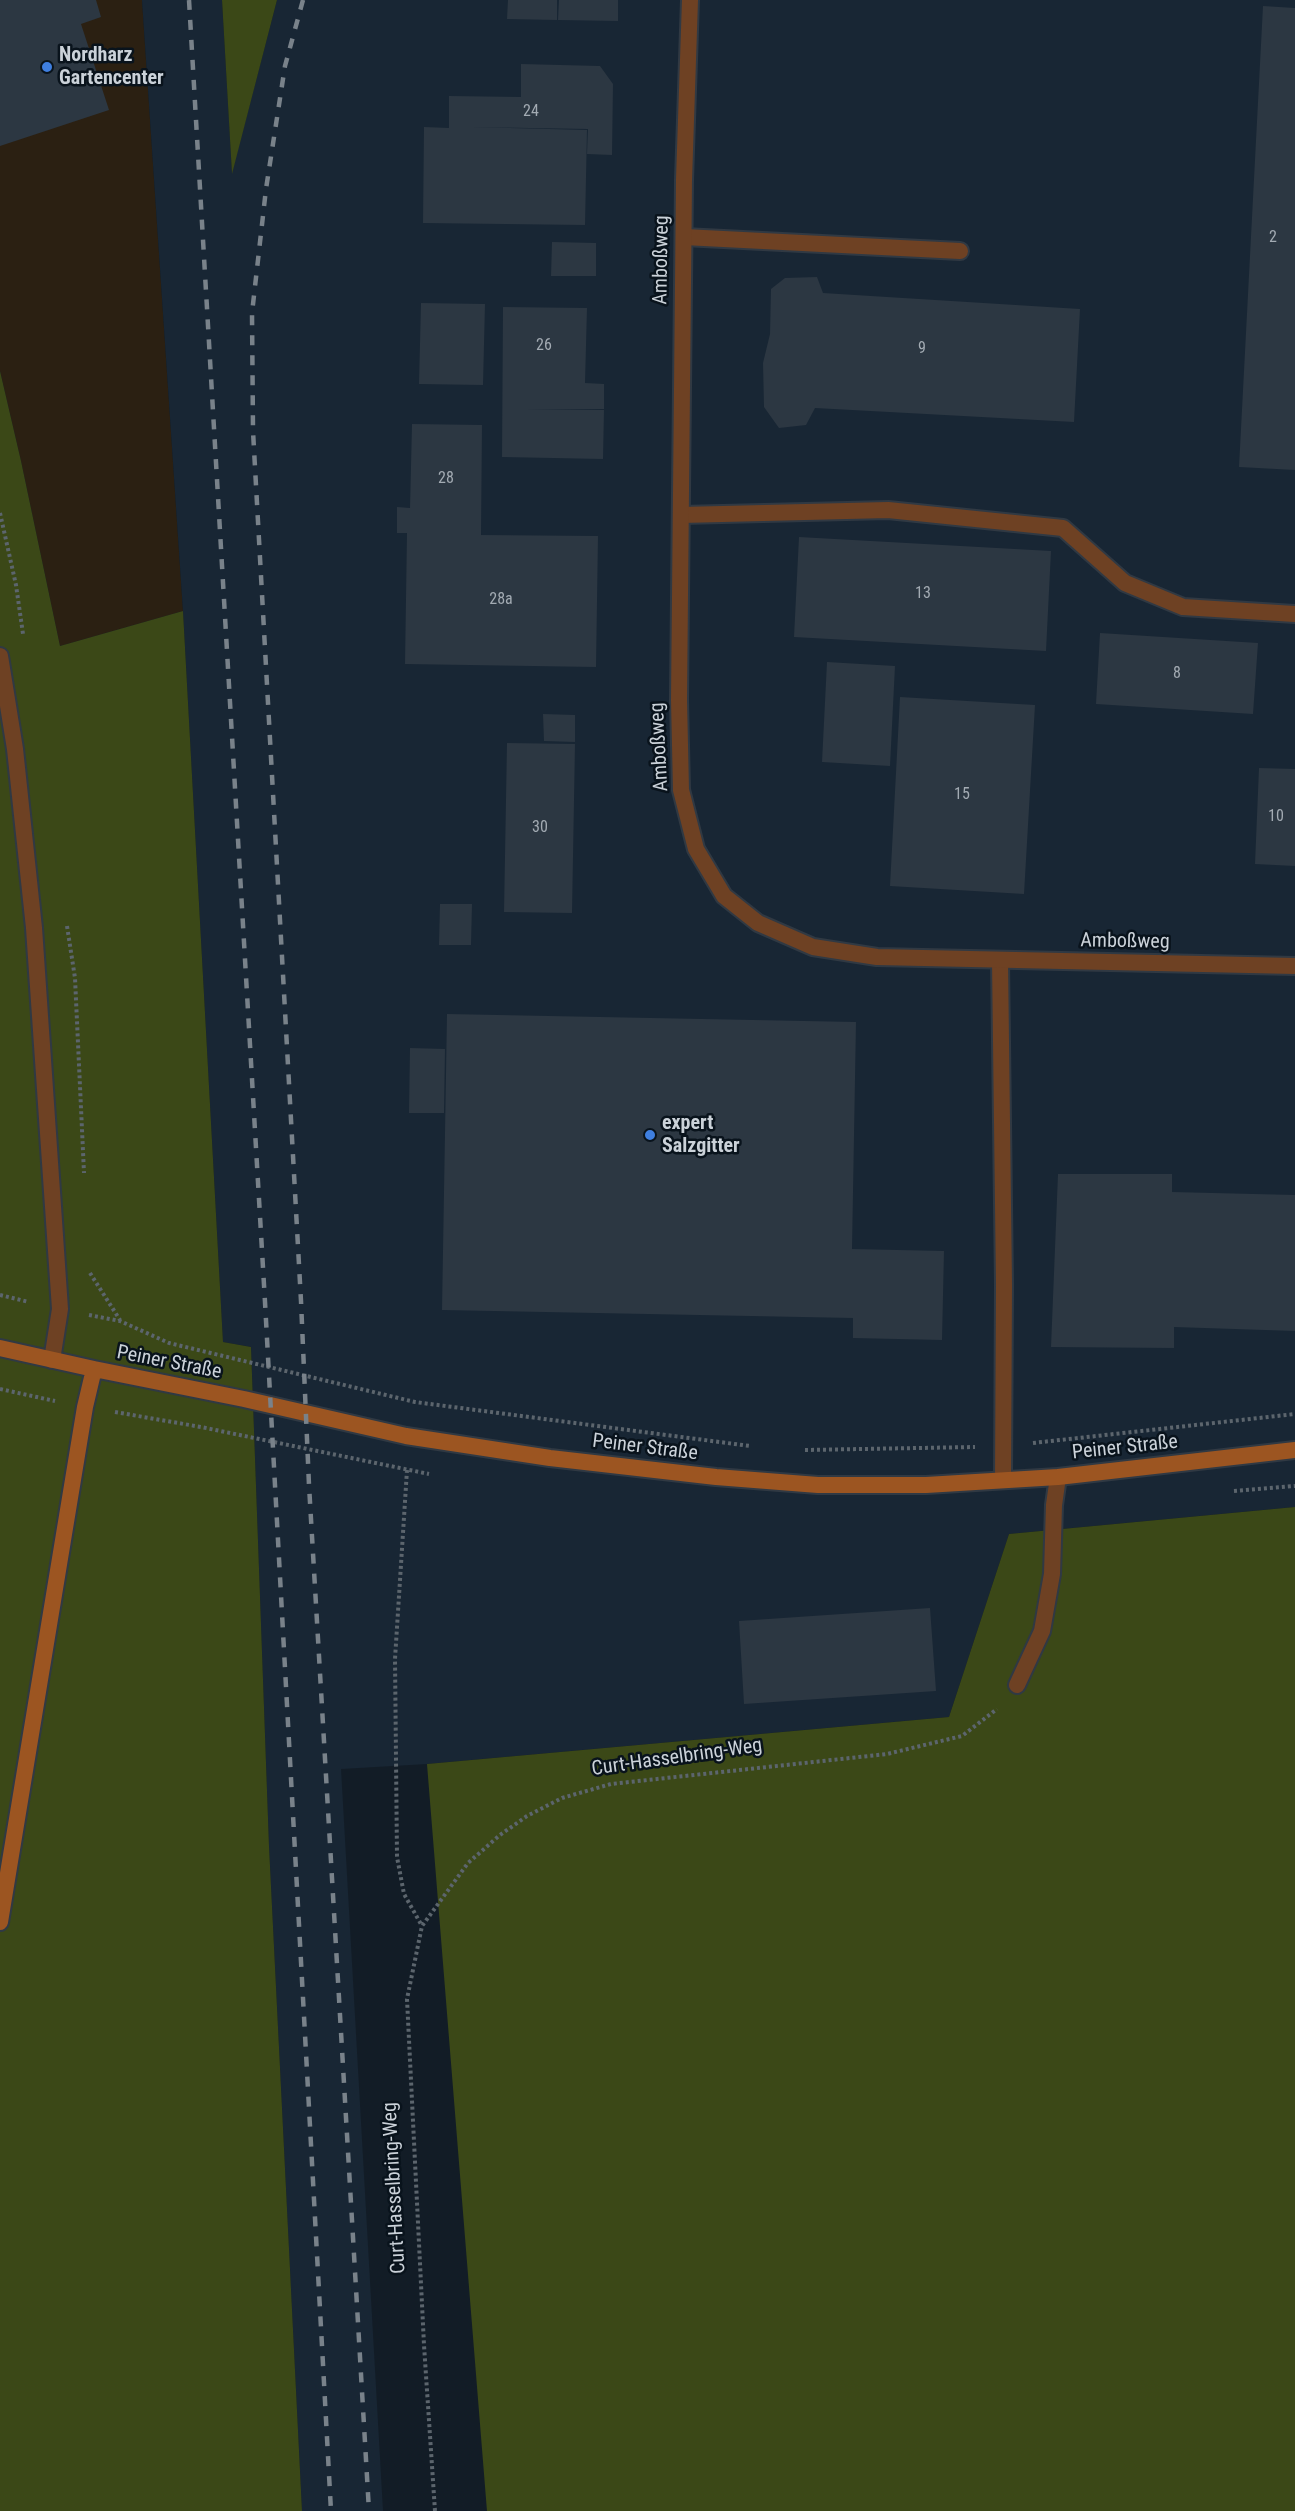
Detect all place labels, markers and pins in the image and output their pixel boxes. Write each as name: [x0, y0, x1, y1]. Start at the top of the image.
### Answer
place label: Nordharz Gartencenter: [59, 44, 164, 91]
marker: Nordharz Gartencenter: [40, 60, 54, 74]
place label: expert Salzgitter: [662, 1112, 740, 1159]
marker: expert Salzgitter: [643, 1128, 657, 1142]

